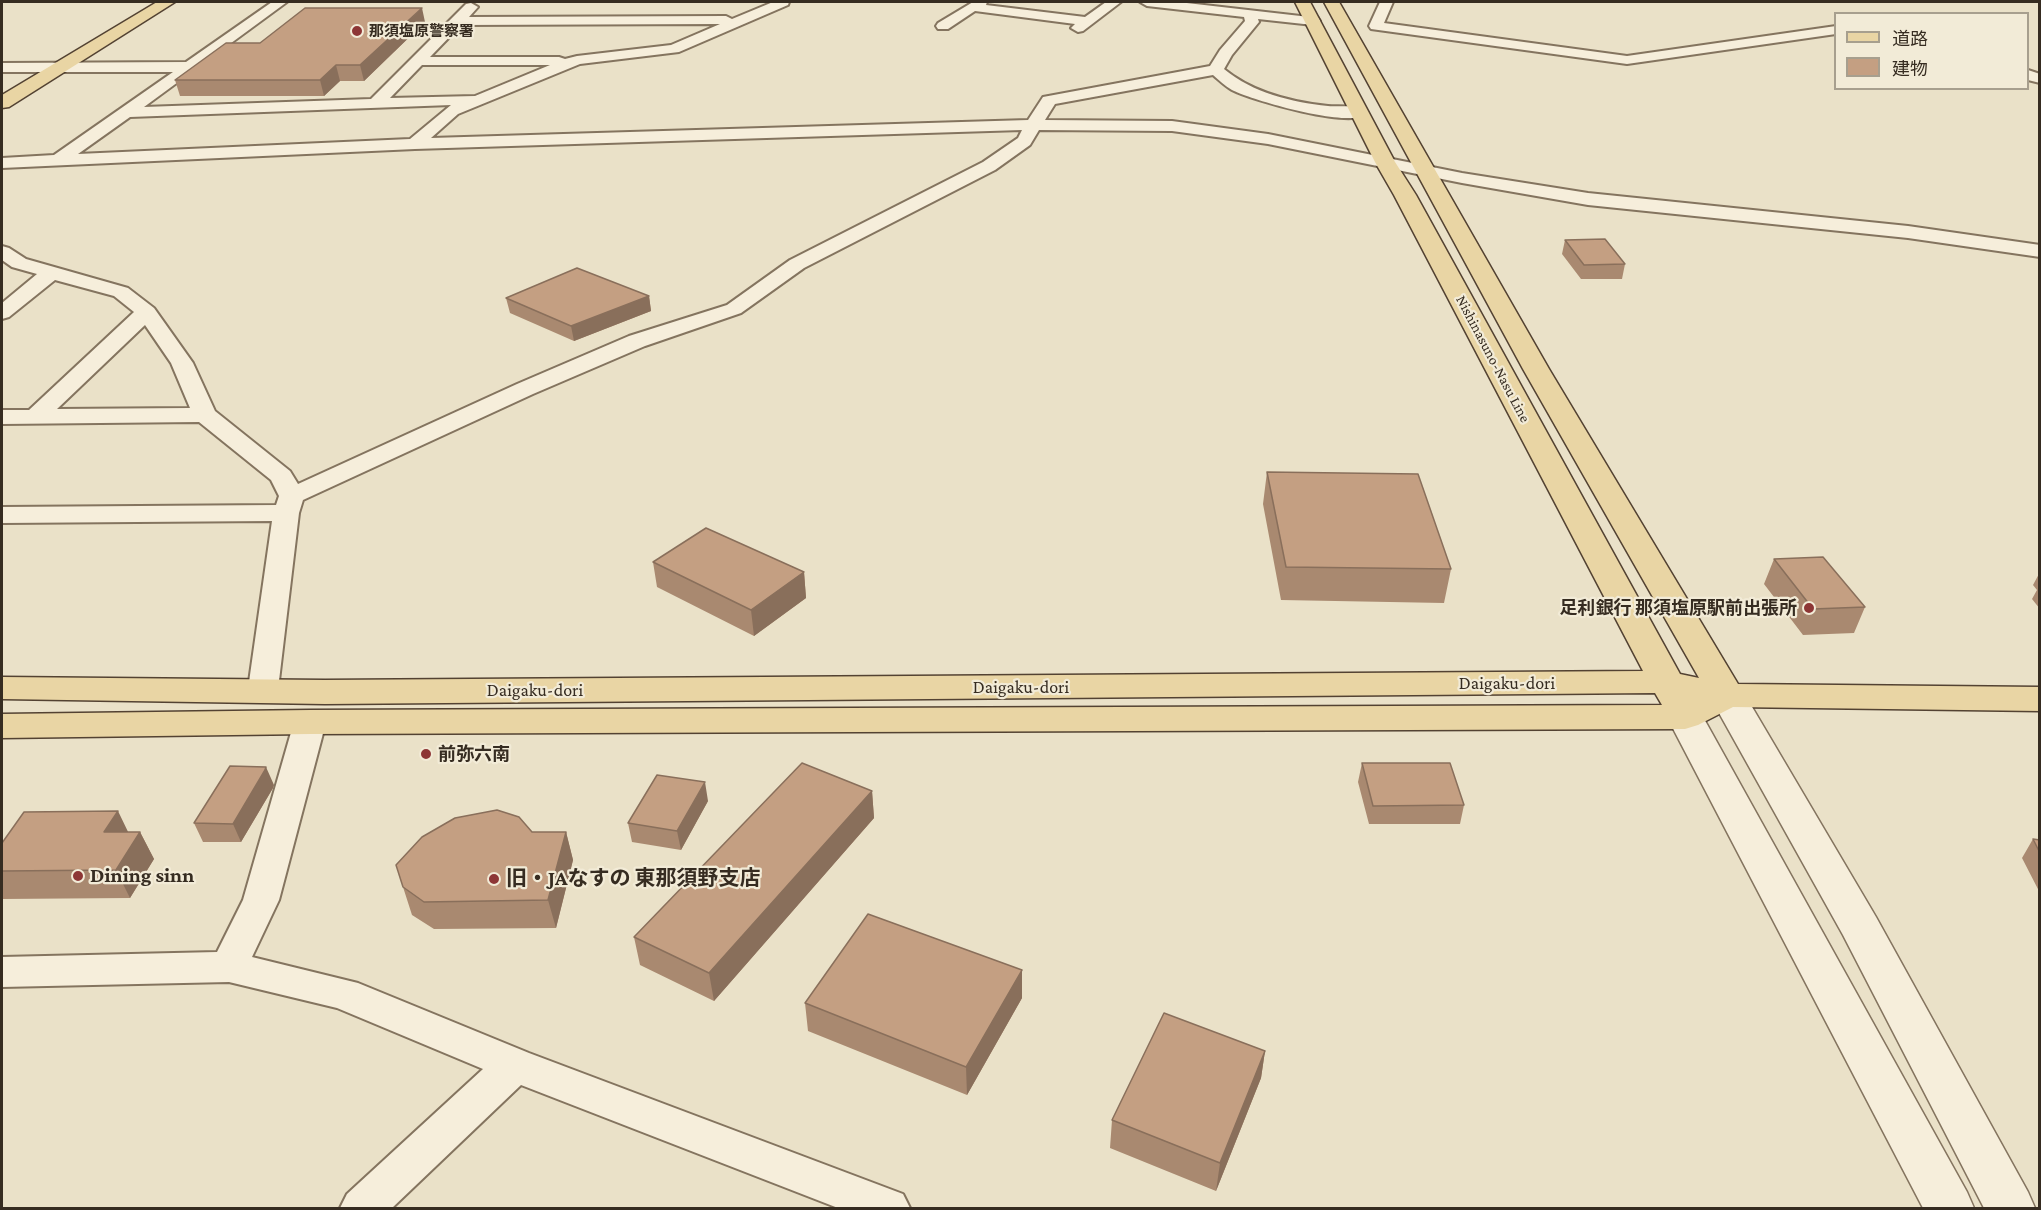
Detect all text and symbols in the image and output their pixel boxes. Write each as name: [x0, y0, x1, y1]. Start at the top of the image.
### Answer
legend: [1834, 12, 2029, 90]
place label: 那須塩原警察署: [369, 22, 474, 40]
marker: 那須塩原警察署: [350, 24, 364, 38]
text: 道路: [1892, 29, 1928, 49]
text: 建物: [1892, 59, 1928, 79]
street label: Nishinasuno-Nasu Line: [1452, 292, 1534, 426]
place label: 足利銀行 那須塩原駅前出張所: [1560, 597, 1797, 619]
marker: 足利銀行 那須塩原駅前出張所: [1802, 601, 1816, 615]
street label: Daigaku-dori: [1459, 672, 1555, 694]
street label: Daigaku-dori: [973, 676, 1069, 698]
street label: Daigaku-dori: [487, 679, 583, 701]
place label: 前弥六南: [438, 743, 510, 765]
marker: 前弥六南: [419, 747, 433, 761]
place label: Dining sinn: [90, 863, 194, 889]
place label: 旧・JAなすの 東那須野支店: [506, 866, 761, 892]
marker: Dining sinn: [71, 869, 85, 883]
marker: 旧・JAなすの 東那須野支店: [487, 872, 501, 886]

